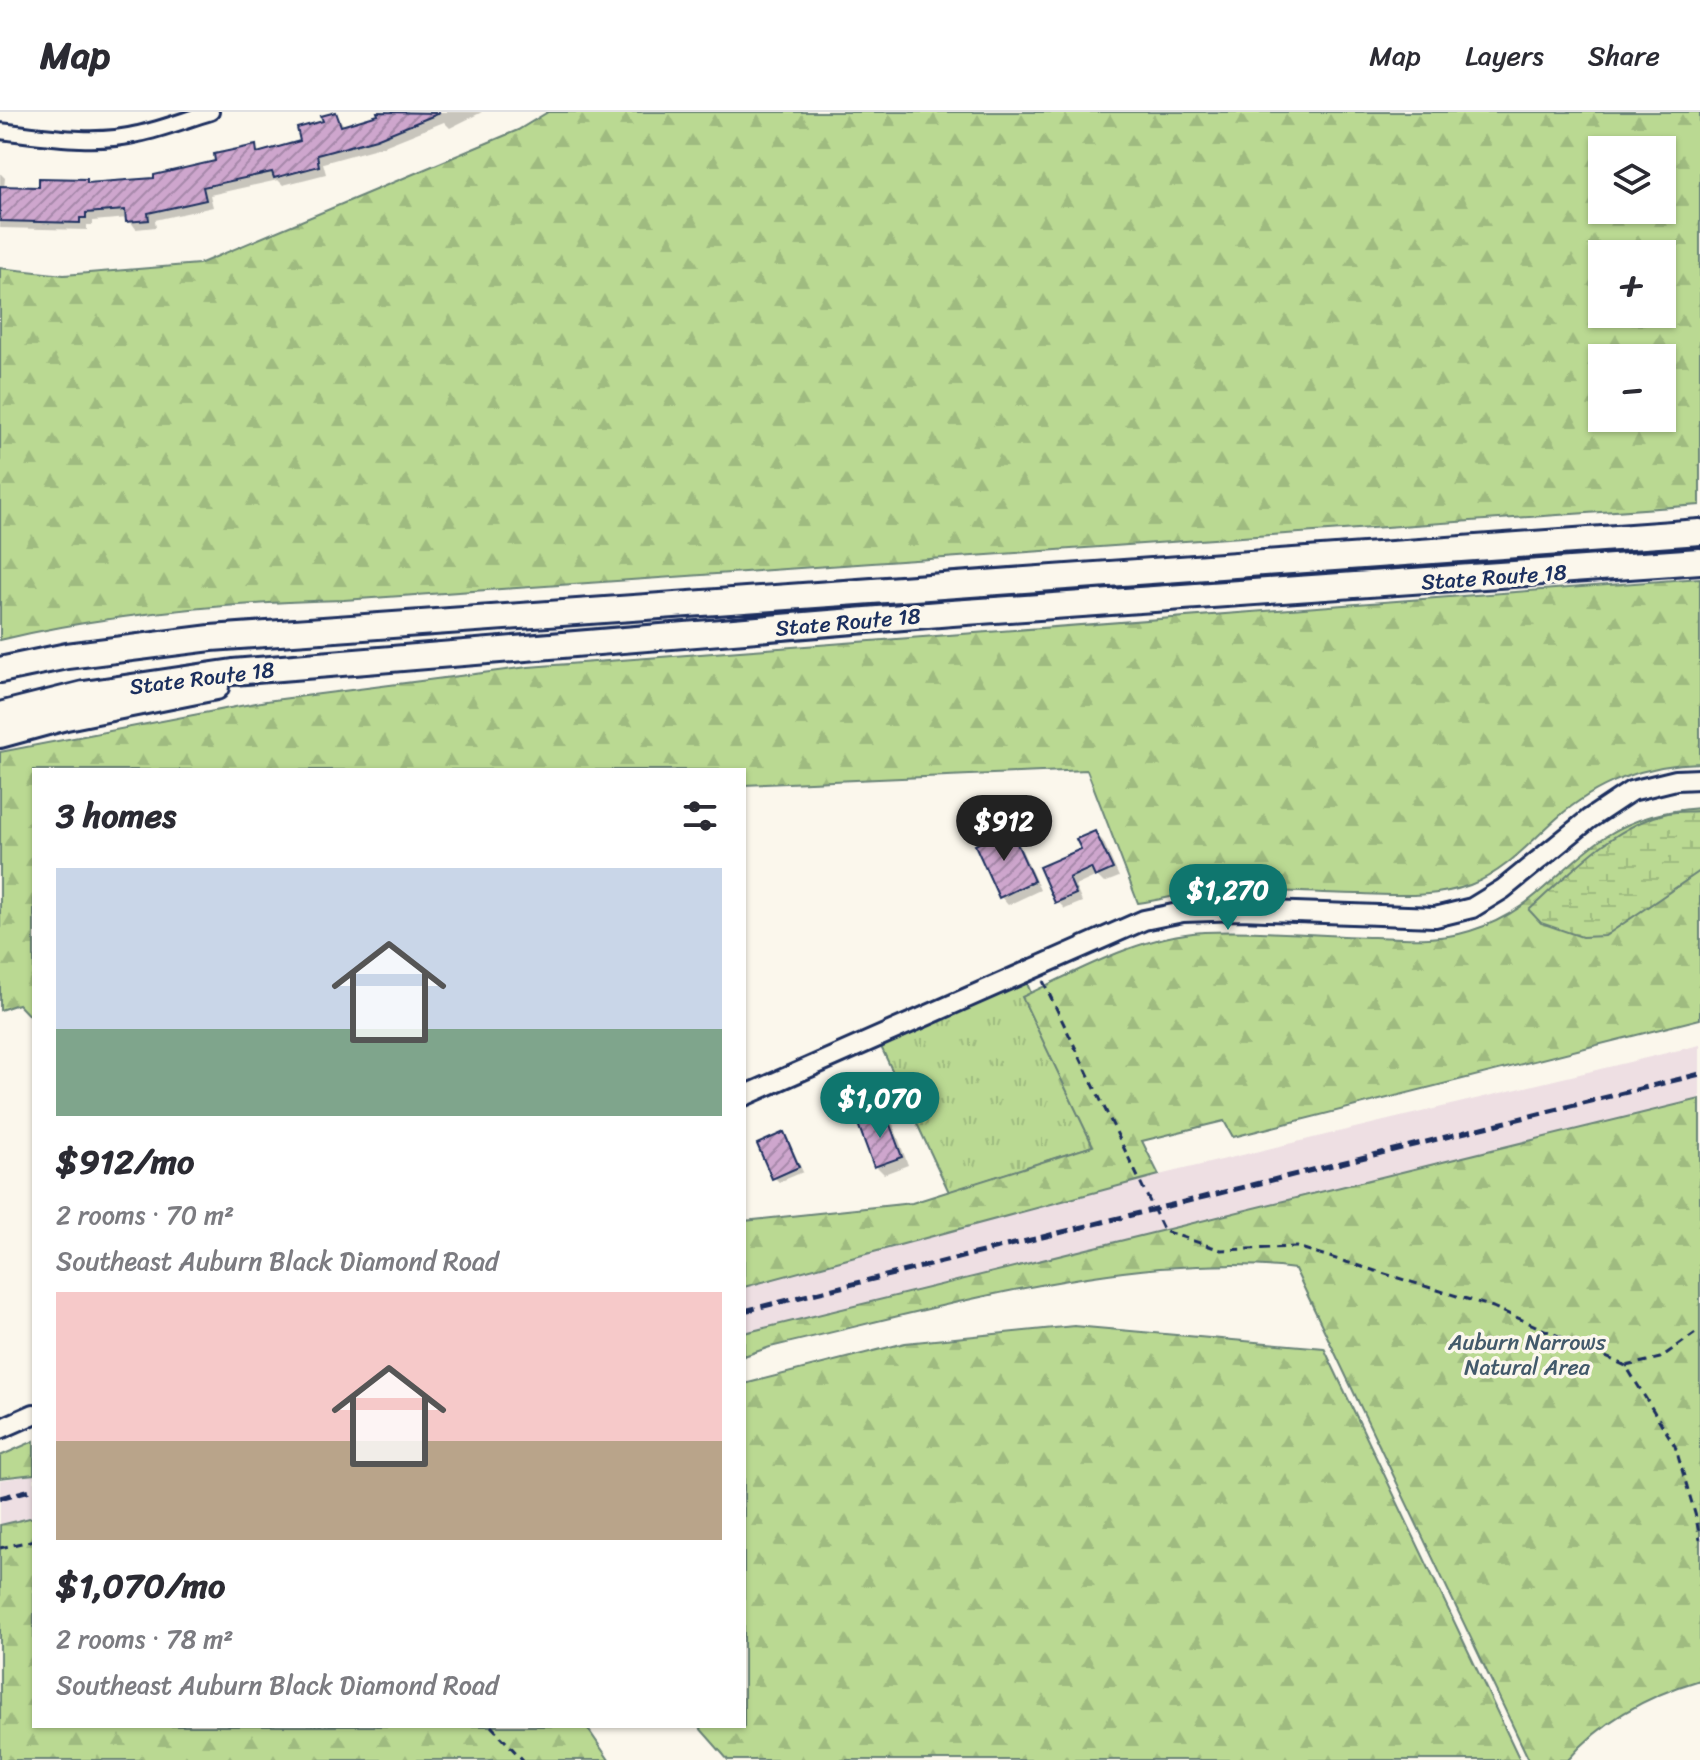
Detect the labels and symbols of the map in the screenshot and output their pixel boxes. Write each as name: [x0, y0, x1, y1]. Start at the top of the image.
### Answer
street label: State Route 18: [1420, 552, 1568, 602]
street label: State Route 18: [774, 596, 922, 648]
street label: State Route 18: [127, 650, 277, 706]
pin: $912: [957, 795, 1051, 863]
pin: $1,270: [1163, 864, 1293, 932]
pin: $1,070: [815, 1072, 945, 1140]
park label: Auburn Narrows Natural Area: [1447, 1323, 1607, 1387]

